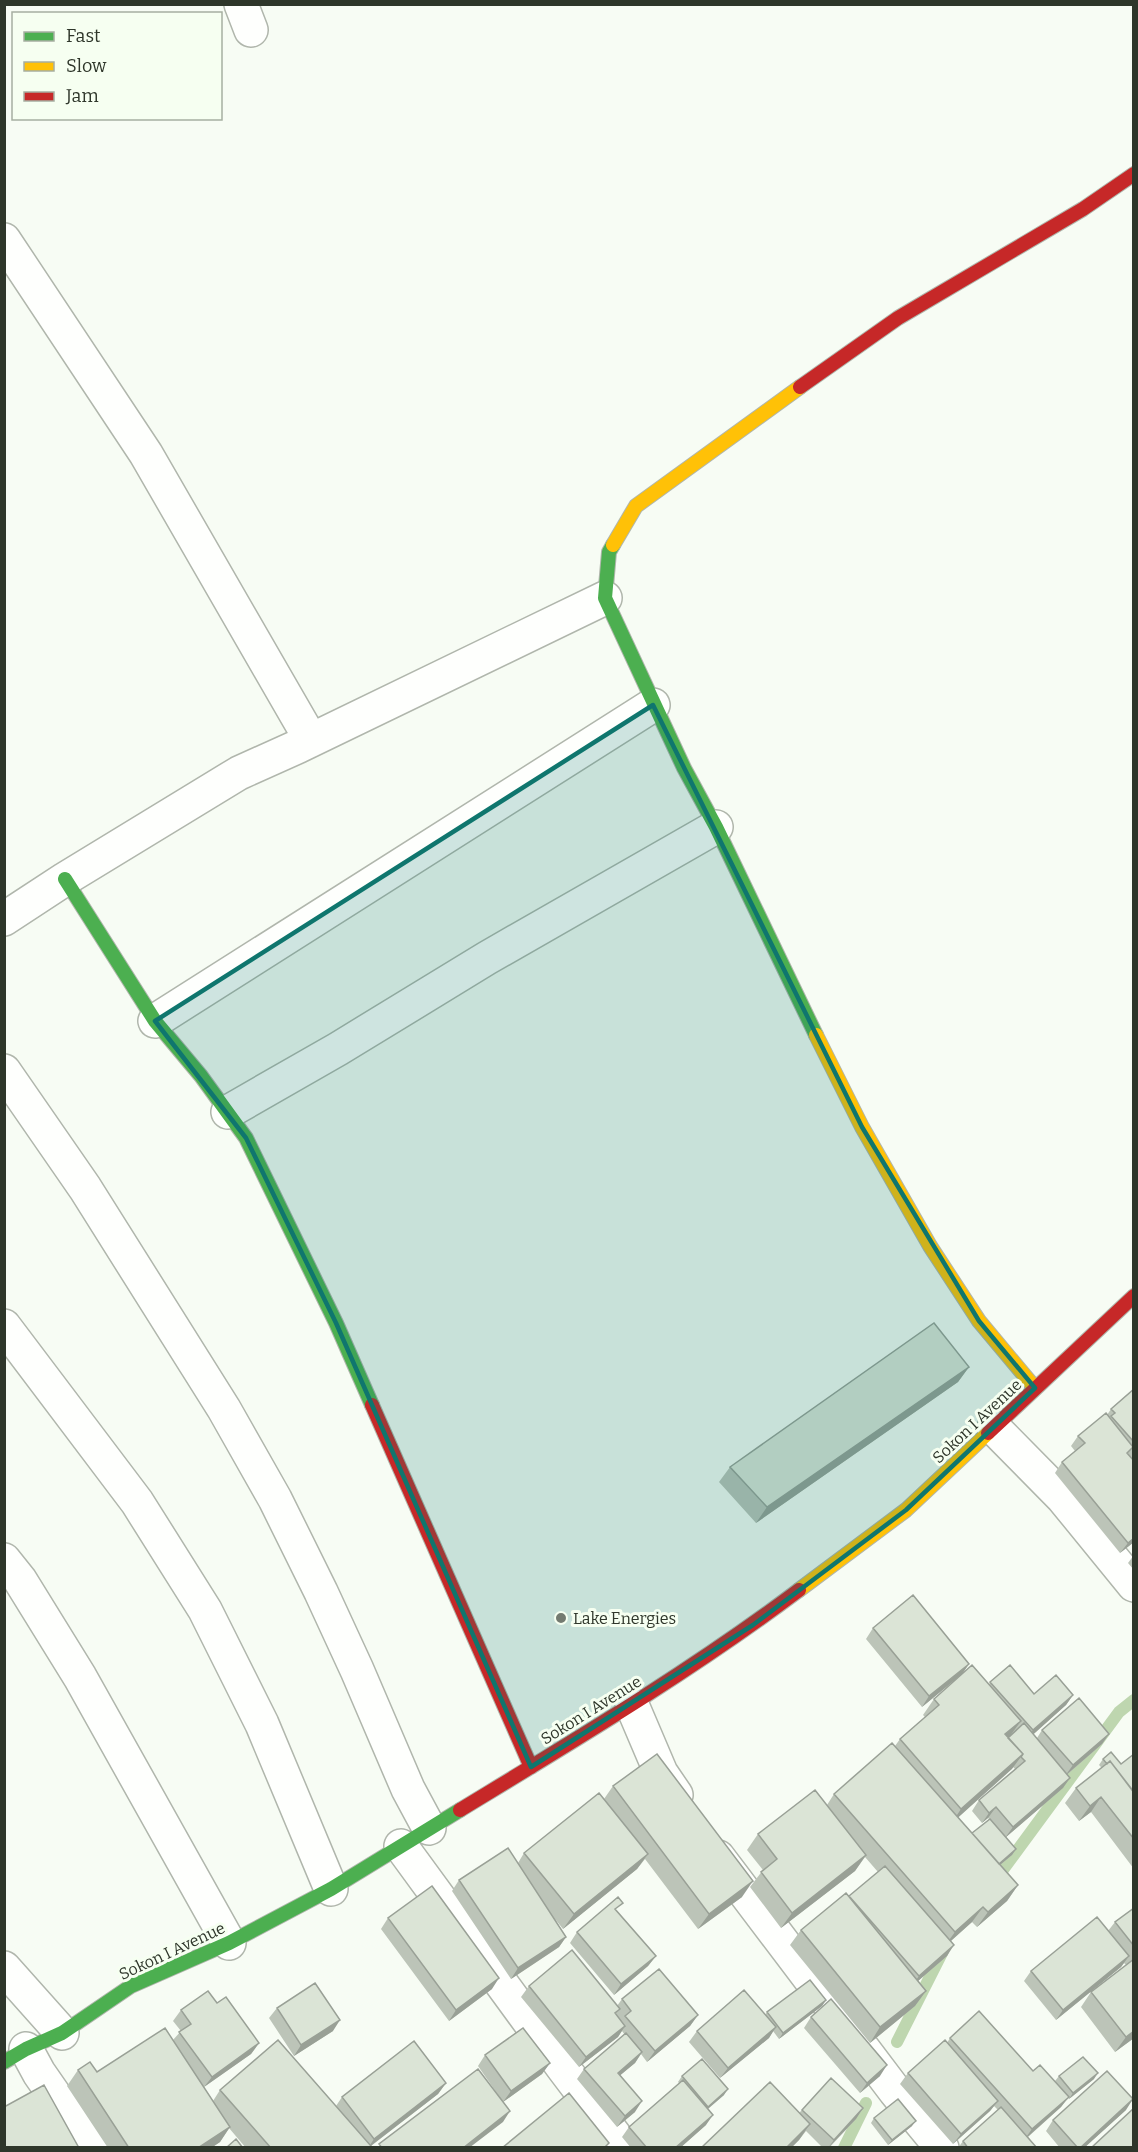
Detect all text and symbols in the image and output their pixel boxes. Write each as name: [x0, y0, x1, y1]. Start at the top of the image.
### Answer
legend: [12, 12, 222, 120]
text: Fast: [66, 25, 101, 47]
text: Slow: [66, 55, 107, 77]
text: Jam: [65, 85, 99, 107]
street label: Sokon I Avenue: [929, 1375, 1025, 1467]
place label: Lake Energies: [573, 1609, 676, 1628]
marker: Lake Energies: [554, 1611, 568, 1625]
street label: Sokon I Avenue: [537, 1672, 645, 1748]
street label: Sokon I Avenue: [116, 1918, 228, 1984]

